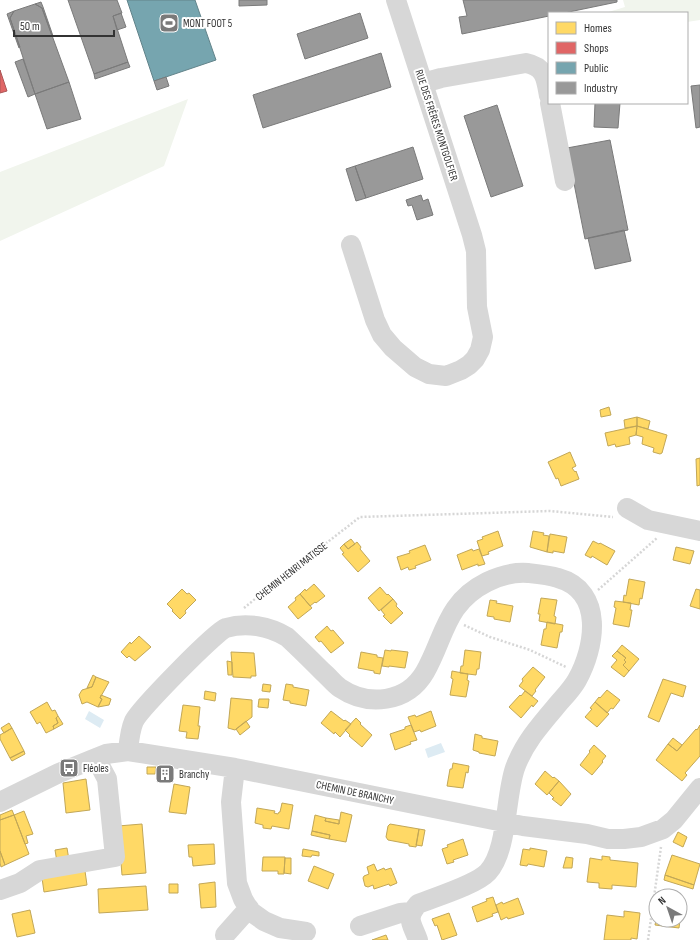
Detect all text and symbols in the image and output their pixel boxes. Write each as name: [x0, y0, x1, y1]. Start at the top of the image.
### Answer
scale bar: [14, 12, 114, 38]
sports icon: MONT FOOT 5: [158, 12, 180, 34]
legend: [548, 12, 688, 104]
place label: MONT FOOT 5: [183, 17, 232, 30]
text: 50 m: [20, 19, 40, 34]
text: Homes: [584, 21, 612, 36]
text: Shops: [584, 41, 609, 56]
text: Public: [584, 61, 609, 76]
street label: RUE DES FRÈRES MONTGOLFIER: [412, 68, 461, 182]
text: Industry: [584, 81, 618, 96]
street label: CHEMIN HENRI MATISSE: [253, 539, 330, 603]
bus stop icon: Fléoles: [58, 757, 80, 779]
place label: Fléoles: [83, 762, 109, 775]
building icon: Branchy: [154, 763, 176, 785]
place label: Branchy: [179, 768, 210, 781]
street label: CHEMIN DE BRANCHY: [315, 778, 395, 807]
north arrow: [648, 888, 688, 928]
text: N: [655, 894, 668, 908]

